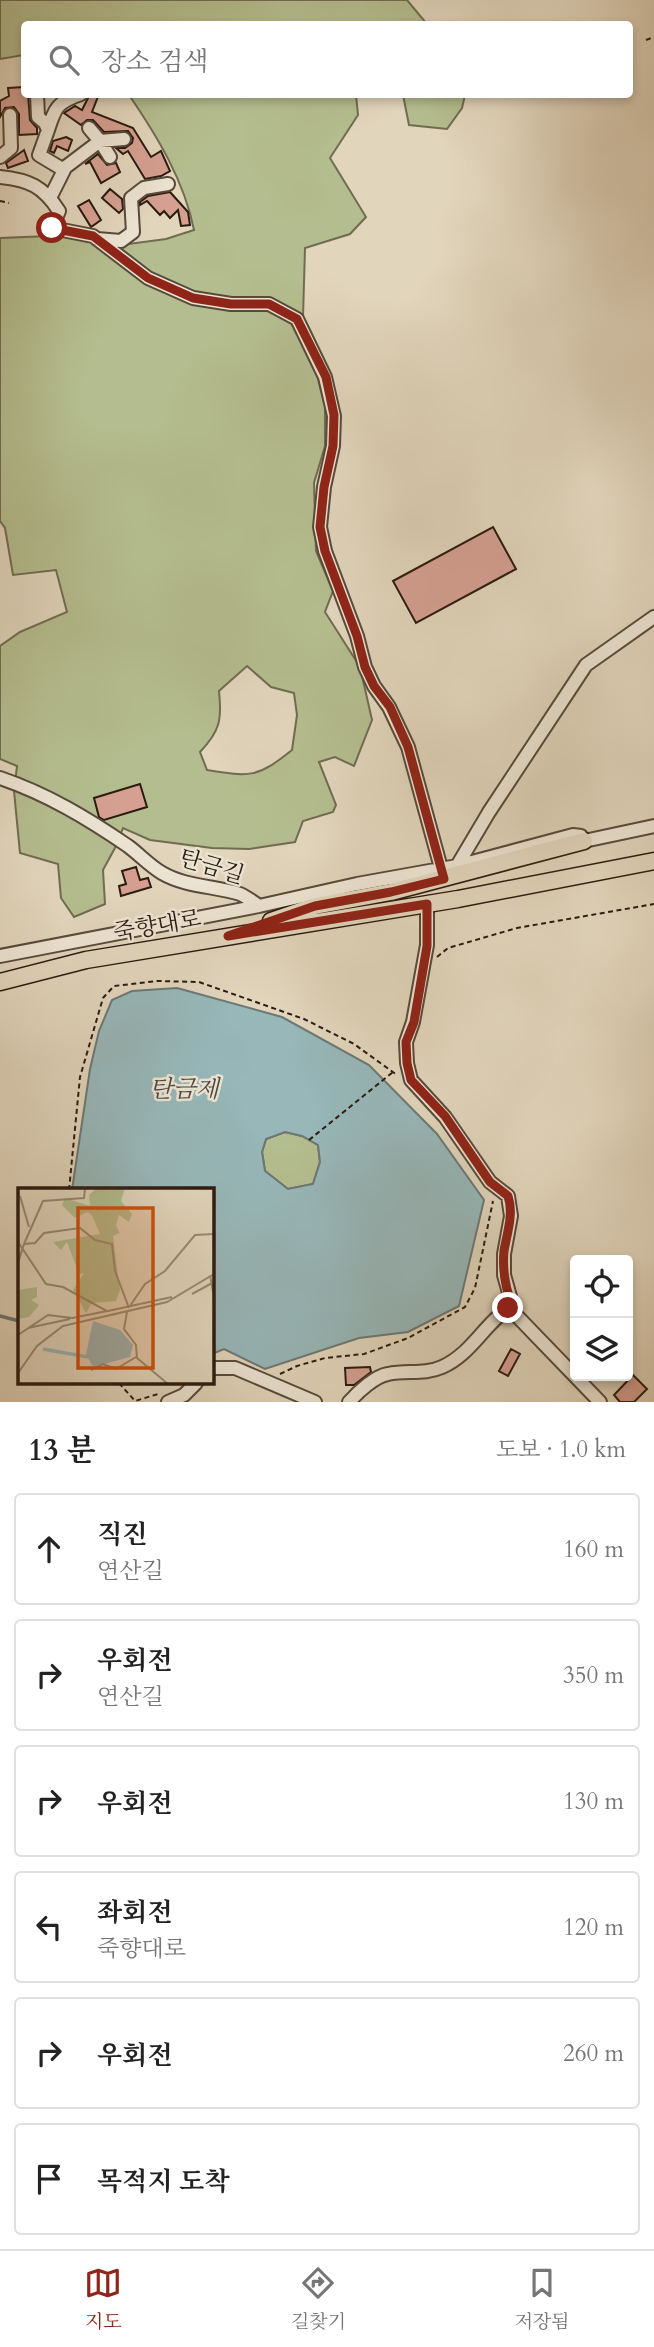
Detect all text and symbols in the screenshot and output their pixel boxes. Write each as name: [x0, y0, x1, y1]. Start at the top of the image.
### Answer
search box: [21, 21, 633, 98]
icon: search: [45, 41, 83, 79]
text: 장소 검색: [101, 44, 208, 79]
route start: [36, 212, 67, 243]
street label: 탄금길: [175, 842, 248, 891]
street label: 죽향대로: [111, 903, 204, 948]
water label: 탄금제: [149, 1073, 222, 1106]
inset map: [18, 1188, 214, 1384]
map controls: [570, 1255, 633, 1381]
button: locate: [570, 1255, 633, 1318]
route end: [492, 1292, 523, 1323]
button: layers: [570, 1318, 633, 1381]
text: 13 분: [28, 1430, 96, 1471]
text: 도보 · 1.0 km: [496, 1434, 626, 1465]
text: 직진: [97, 1517, 147, 1552]
icon: ahead: [30, 1530, 68, 1568]
text: 160 m: [563, 1534, 624, 1565]
text: 연산길: [97, 1555, 164, 1586]
text: 우회전: [97, 1643, 172, 1678]
icon: right: [30, 1656, 68, 1694]
text: 350 m: [563, 1660, 624, 1691]
text: 연산길: [97, 1681, 164, 1712]
icon: right: [30, 1782, 68, 1820]
text: 우회전: [97, 1786, 172, 1821]
text: 130 m: [563, 1786, 624, 1817]
text: 좌회전: [97, 1895, 172, 1930]
icon: left: [30, 1908, 68, 1946]
text: 120 m: [563, 1912, 624, 1943]
text: 죽향대로: [97, 1933, 186, 1964]
icon: right: [30, 2034, 68, 2072]
text: 우회전: [97, 2038, 172, 2073]
text: 260 m: [563, 2038, 624, 2069]
icon: arrive: [30, 2160, 68, 2198]
text: 목적지 도착: [97, 2164, 230, 2199]
tab: 지도: [84, 2264, 122, 2335]
tab: 길찾기: [291, 2264, 346, 2335]
tab: 저장됨: [515, 2264, 570, 2335]

